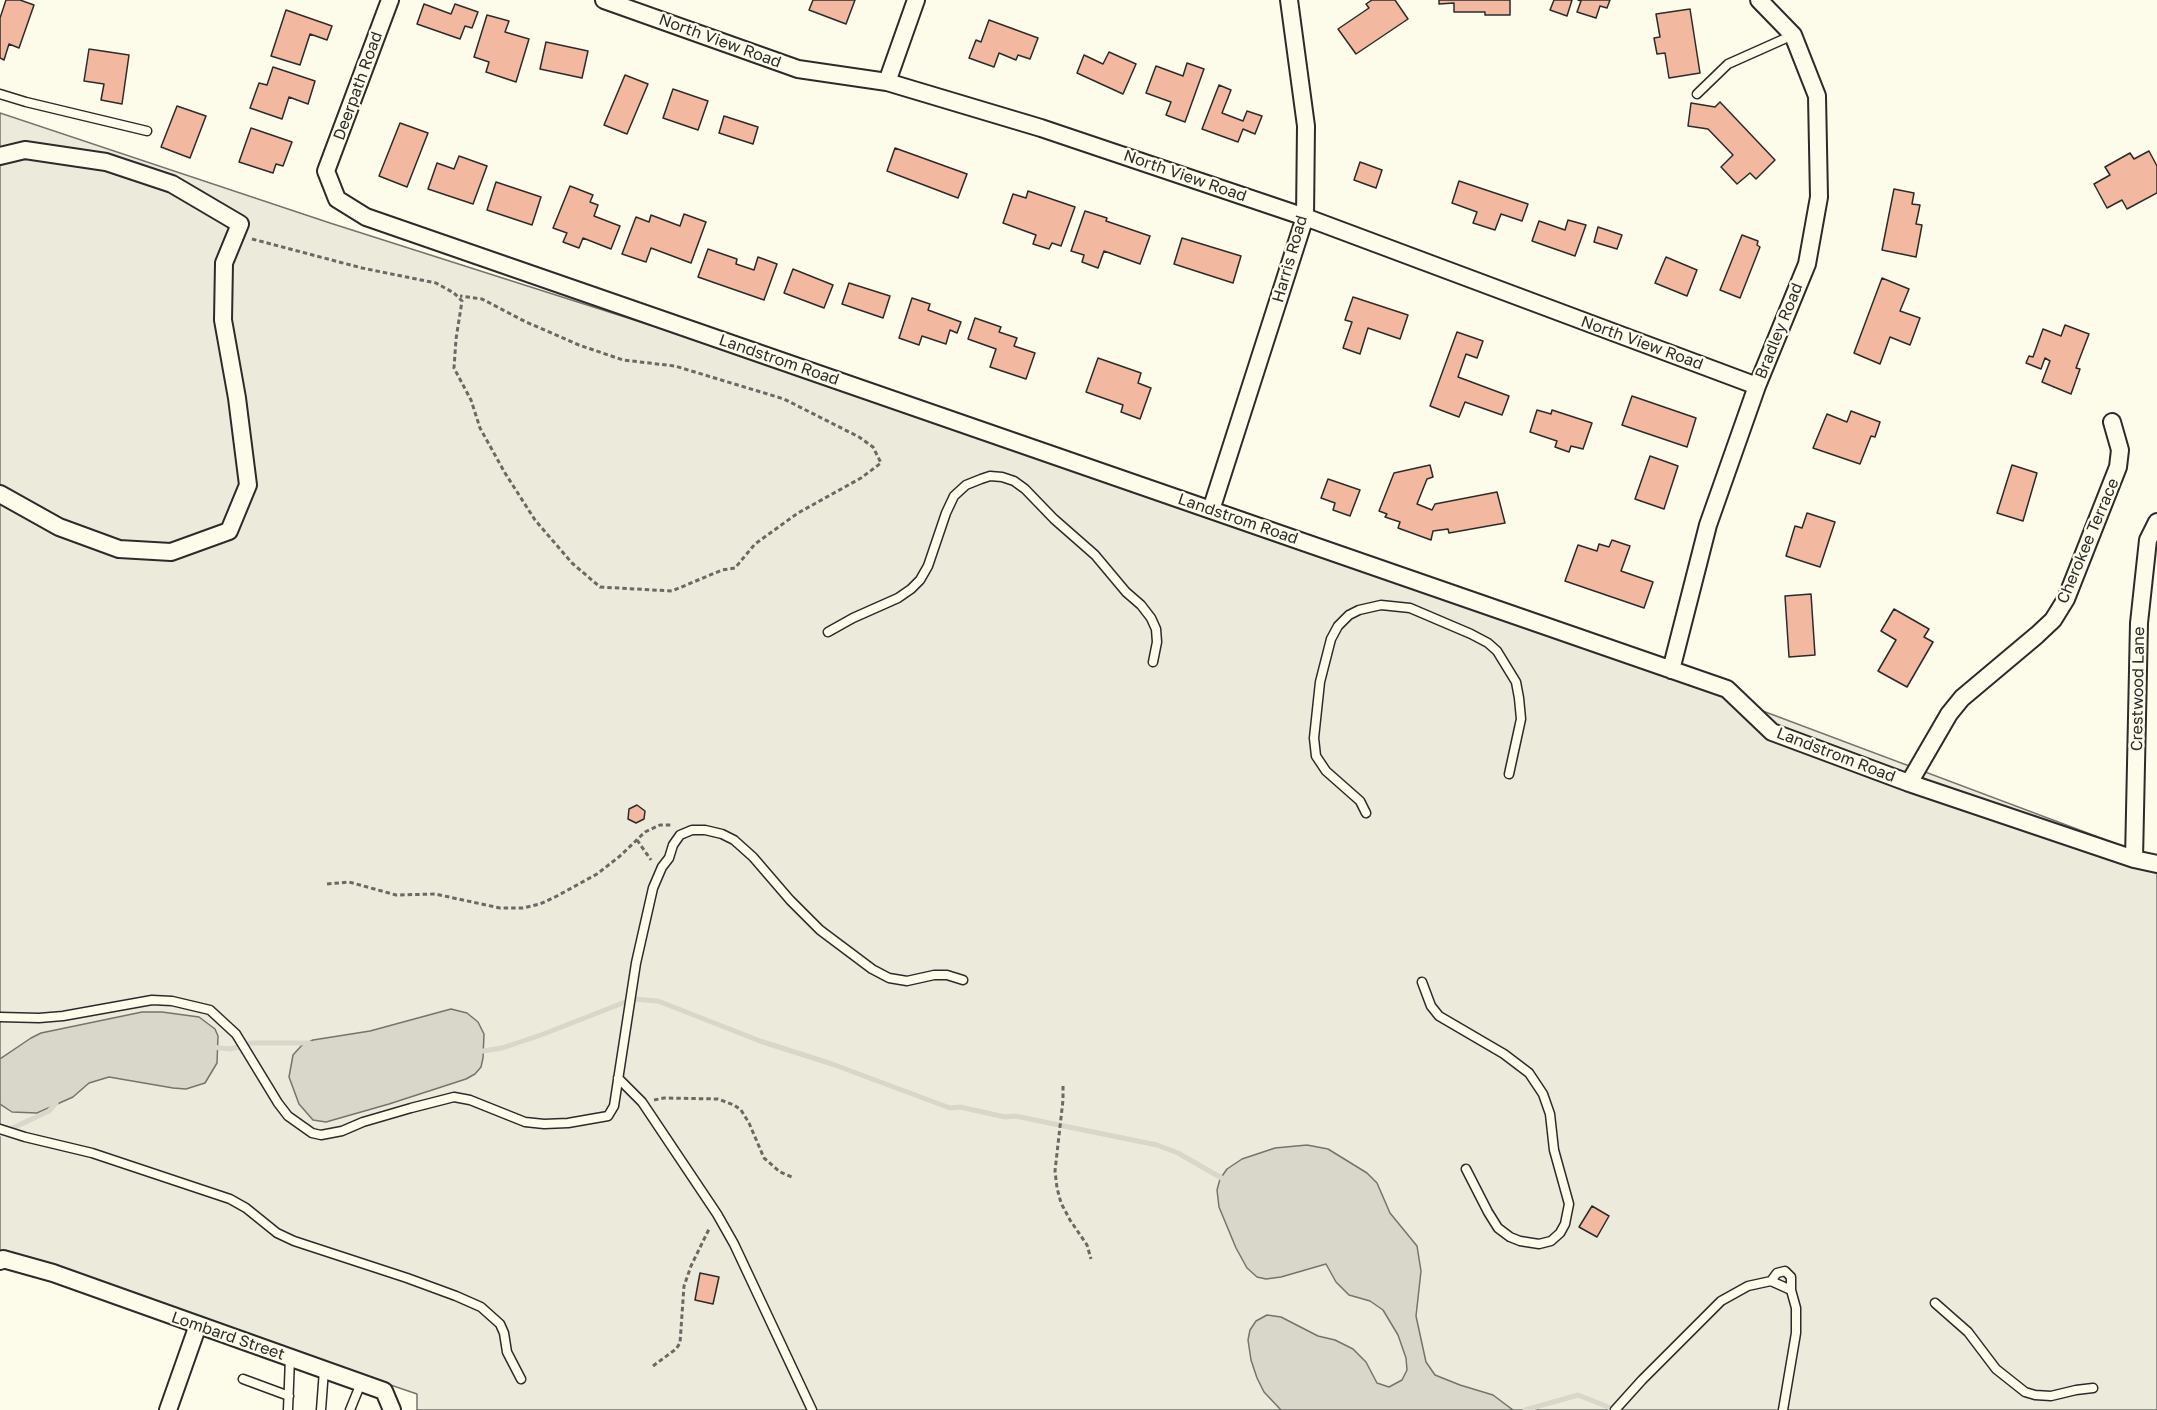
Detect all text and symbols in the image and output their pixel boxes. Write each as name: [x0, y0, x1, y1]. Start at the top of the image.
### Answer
street label: North View Road: [656, 10, 784, 72]
street label: Deerpath Road: [329, 29, 387, 143]
street label: North View Road: [1121, 146, 1249, 206]
street label: Harris Road: [1268, 213, 1312, 305]
street label: Bradley Road: [1751, 280, 1807, 382]
street label: North View Road: [1578, 312, 1706, 374]
street label: Landstrom Road: [716, 330, 842, 390]
street label: Cherokee Terrace: [2053, 476, 2123, 606]
street label: Landstrom Road: [1175, 489, 1301, 549]
street label: Crestwood Lane: [2127, 627, 2149, 751]
street label: Landstrom Road: [1774, 723, 1898, 787]
street label: Lombard Street: [169, 1308, 287, 1364]

